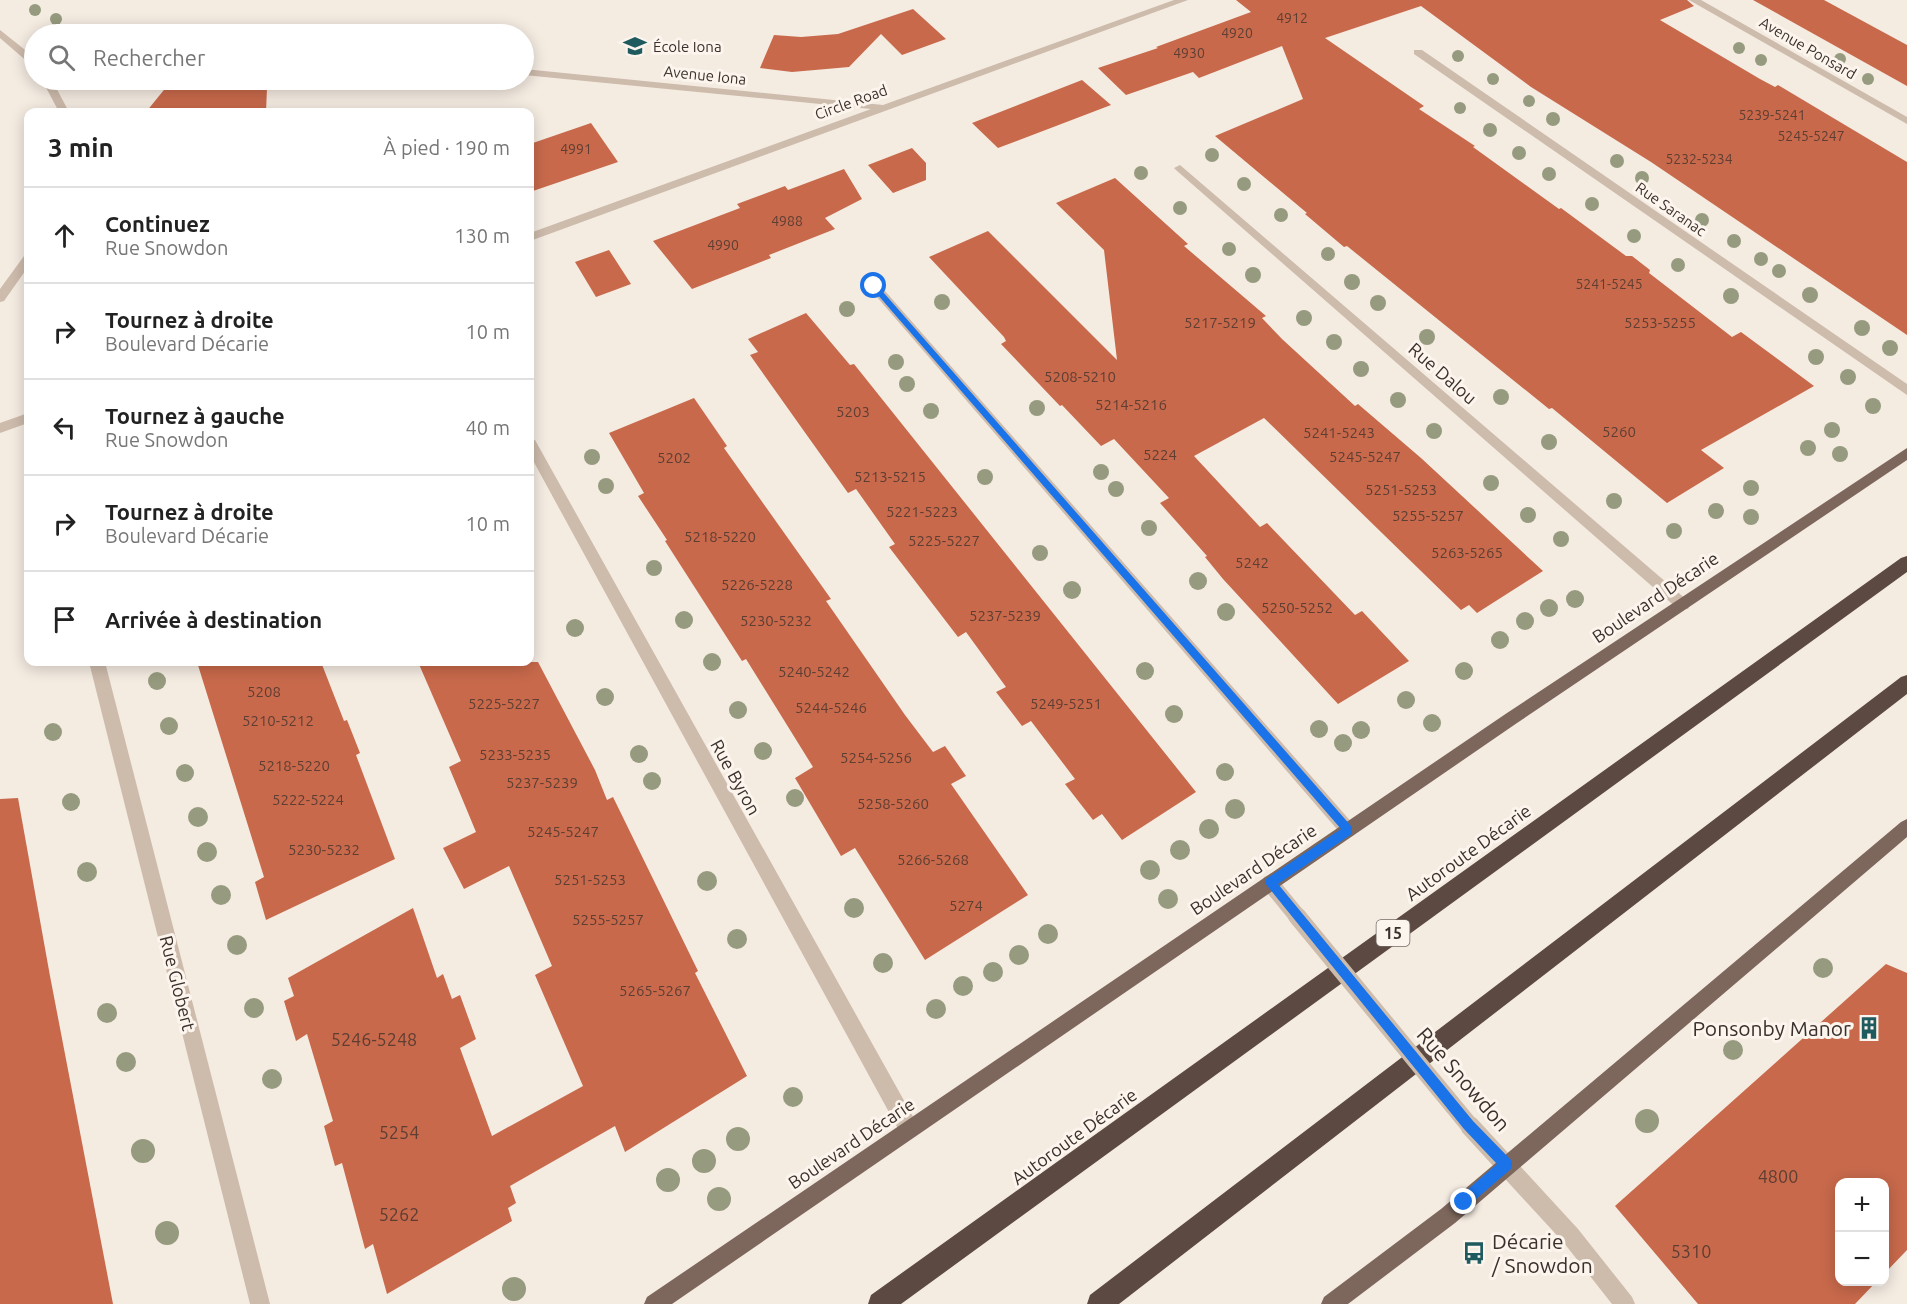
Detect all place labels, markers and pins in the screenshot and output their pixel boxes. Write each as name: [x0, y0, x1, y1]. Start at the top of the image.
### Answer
school or university icon: École Iona: [622, 33, 648, 59]
place label: École Iona: [653, 38, 722, 55]
building icon: Ponsonby Manor: [1856, 1015, 1882, 1041]
place label: Ponsonby Manor: [1693, 1016, 1851, 1040]
place label: Décarie / Snowdon: [1491, 1229, 1593, 1277]
bus stop icon: Décarie / Snowdon: [1461, 1240, 1487, 1266]

